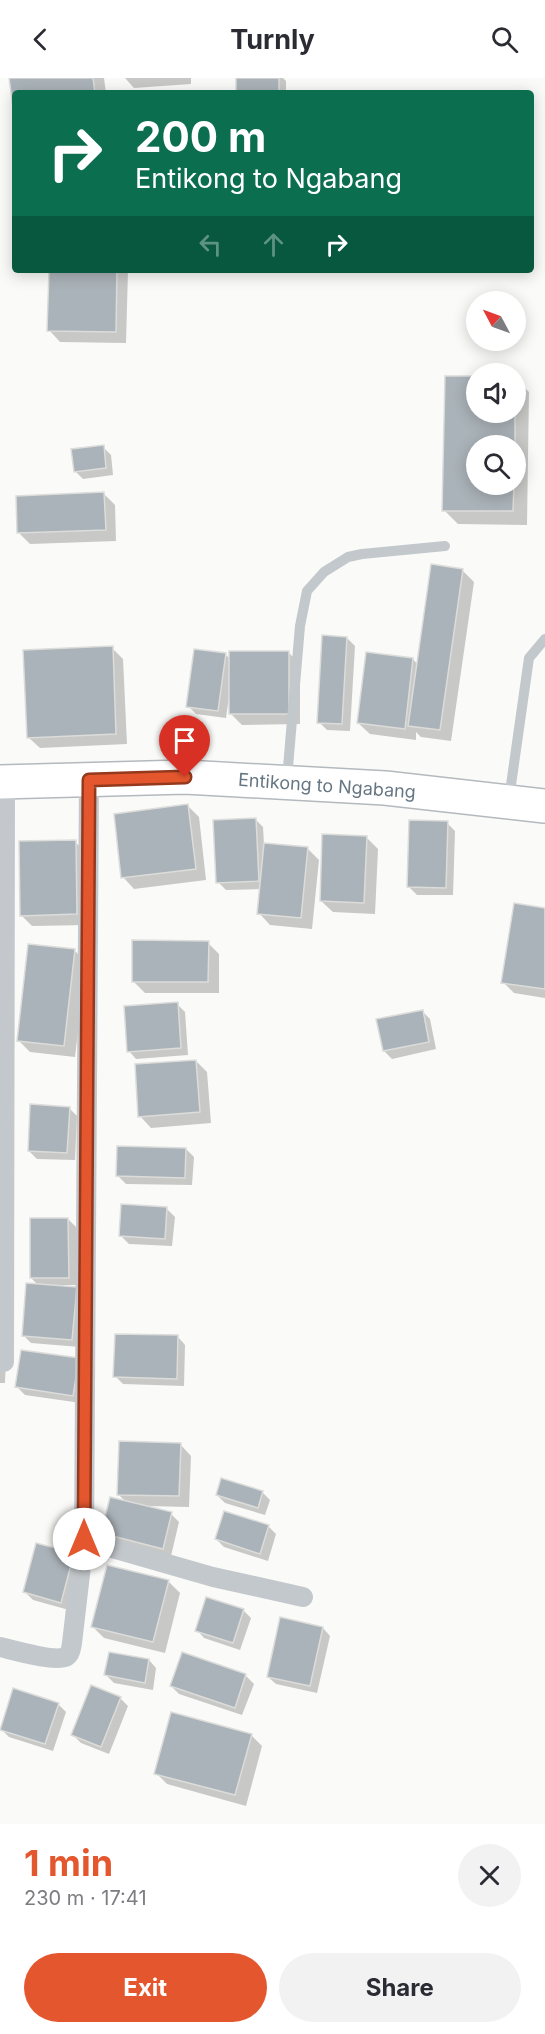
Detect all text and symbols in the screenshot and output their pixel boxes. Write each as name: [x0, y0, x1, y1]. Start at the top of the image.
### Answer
icon: back: [24, 23, 57, 56]
text: Turnly: [230, 23, 315, 56]
icon: search: [488, 23, 521, 56]
text: 200 m: [135, 111, 266, 162]
icon: right: [36, 114, 114, 192]
text: Entikong to Ngabang: [135, 162, 402, 195]
icon: left: [194, 228, 227, 261]
icon: ahead: [257, 228, 290, 261]
icon: right: [320, 228, 353, 261]
north arrow: [466, 291, 526, 351]
map controls: [466, 291, 526, 495]
button: sound: [466, 363, 526, 423]
button: search: [466, 435, 526, 495]
pin: [159, 715, 210, 777]
icon: arrive: [168, 724, 201, 757]
street label: Entikong to Ngabang: [238, 769, 417, 802]
position arrow: [52, 1507, 116, 1571]
text: 1 min: [24, 1841, 113, 1885]
button: close: [458, 1844, 521, 1907]
text: 230 m · 17:41: [24, 1886, 147, 1910]
button: Exit: [24, 1953, 267, 2022]
button: Share: [279, 1953, 521, 2022]

